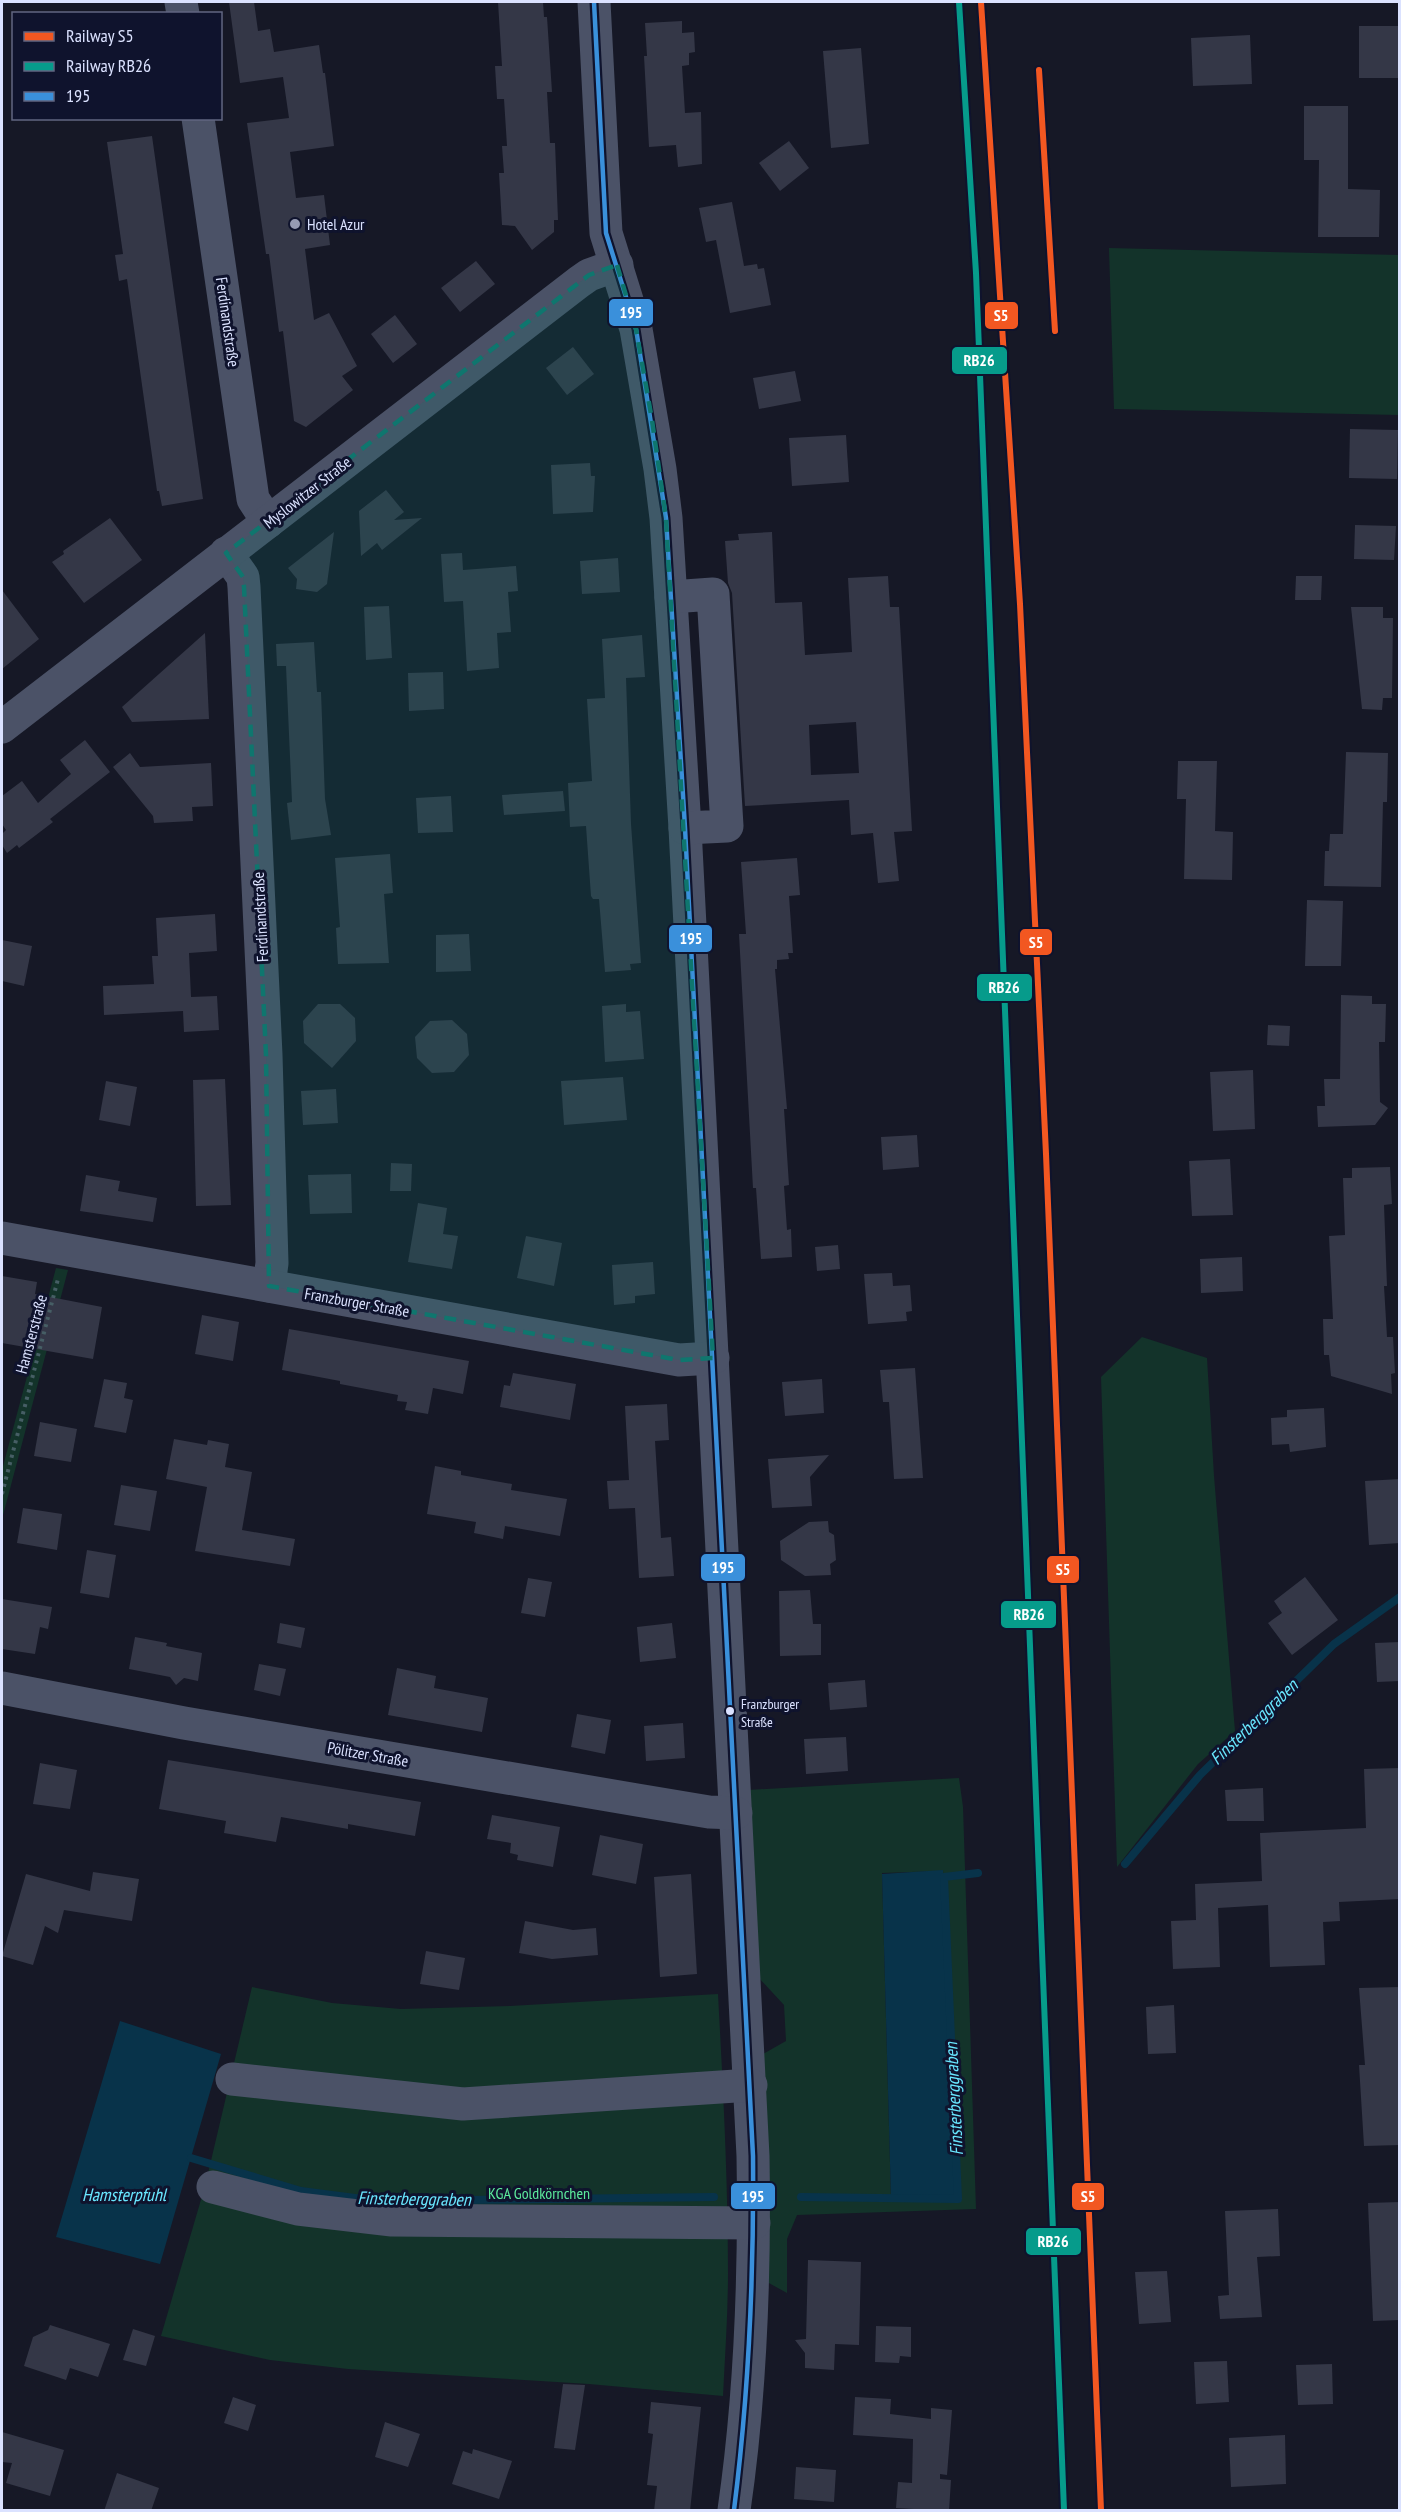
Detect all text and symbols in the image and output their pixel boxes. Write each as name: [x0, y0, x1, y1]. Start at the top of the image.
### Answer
legend: [12, 12, 222, 120]
text: Railway S5: [66, 24, 134, 47]
text: Railway RB26: [66, 54, 151, 77]
text: 195: [66, 84, 90, 107]
place label: Hotel Azur: [307, 214, 365, 234]
marker: Hotel Azur: [288, 217, 302, 231]
street label: Ferdinandstraße: [212, 276, 244, 368]
line badge: 195: [608, 298, 654, 327]
line badge: S5: [984, 301, 1019, 330]
text: 195: [620, 302, 642, 322]
text: S5: [994, 305, 1008, 325]
line badge: RB26: [951, 346, 1008, 375]
text: RB26: [963, 350, 995, 370]
street label: Myslowitzer Straße: [259, 452, 355, 532]
street label: Ferdinandstraße: [248, 871, 272, 963]
line badge: 195: [668, 924, 713, 953]
text: 195: [680, 928, 702, 948]
line badge: S5: [1019, 928, 1053, 956]
text: S5: [1029, 932, 1043, 952]
line badge: RB26: [976, 973, 1033, 1002]
text: RB26: [988, 977, 1020, 997]
street label: Franzburger Straße: [303, 1283, 411, 1321]
street label: Hamsterstraße: [11, 1292, 51, 1376]
line badge: 195: [700, 1553, 746, 1582]
line badge: S5: [1046, 1555, 1080, 1584]
text: 195: [712, 1557, 734, 1577]
text: S5: [1056, 1559, 1070, 1579]
line badge: RB26: [1000, 1600, 1057, 1629]
text: RB26: [1013, 1604, 1045, 1624]
water label: Finsterberggraben: [1205, 1673, 1303, 1769]
place label: Franzburger Straße: [741, 1695, 799, 1731]
marker: Franzburger Straße: [724, 1705, 736, 1717]
street label: Pölitzer Straße: [326, 1737, 410, 1771]
water label: Finsterberggraben: [939, 2041, 968, 2156]
line badge: 195: [730, 2182, 776, 2210]
line badge: S5: [1071, 2182, 1105, 2211]
water label: Hamsterpfuhl: [82, 2183, 168, 2206]
park label: KGA Goldkörnchen: [488, 2183, 590, 2203]
water label: Finsterberggraben: [357, 2186, 472, 2211]
text: 195: [742, 2186, 764, 2206]
text: S5: [1081, 2186, 1095, 2206]
line badge: RB26: [1025, 2227, 1082, 2256]
text: RB26: [1037, 2231, 1069, 2251]

